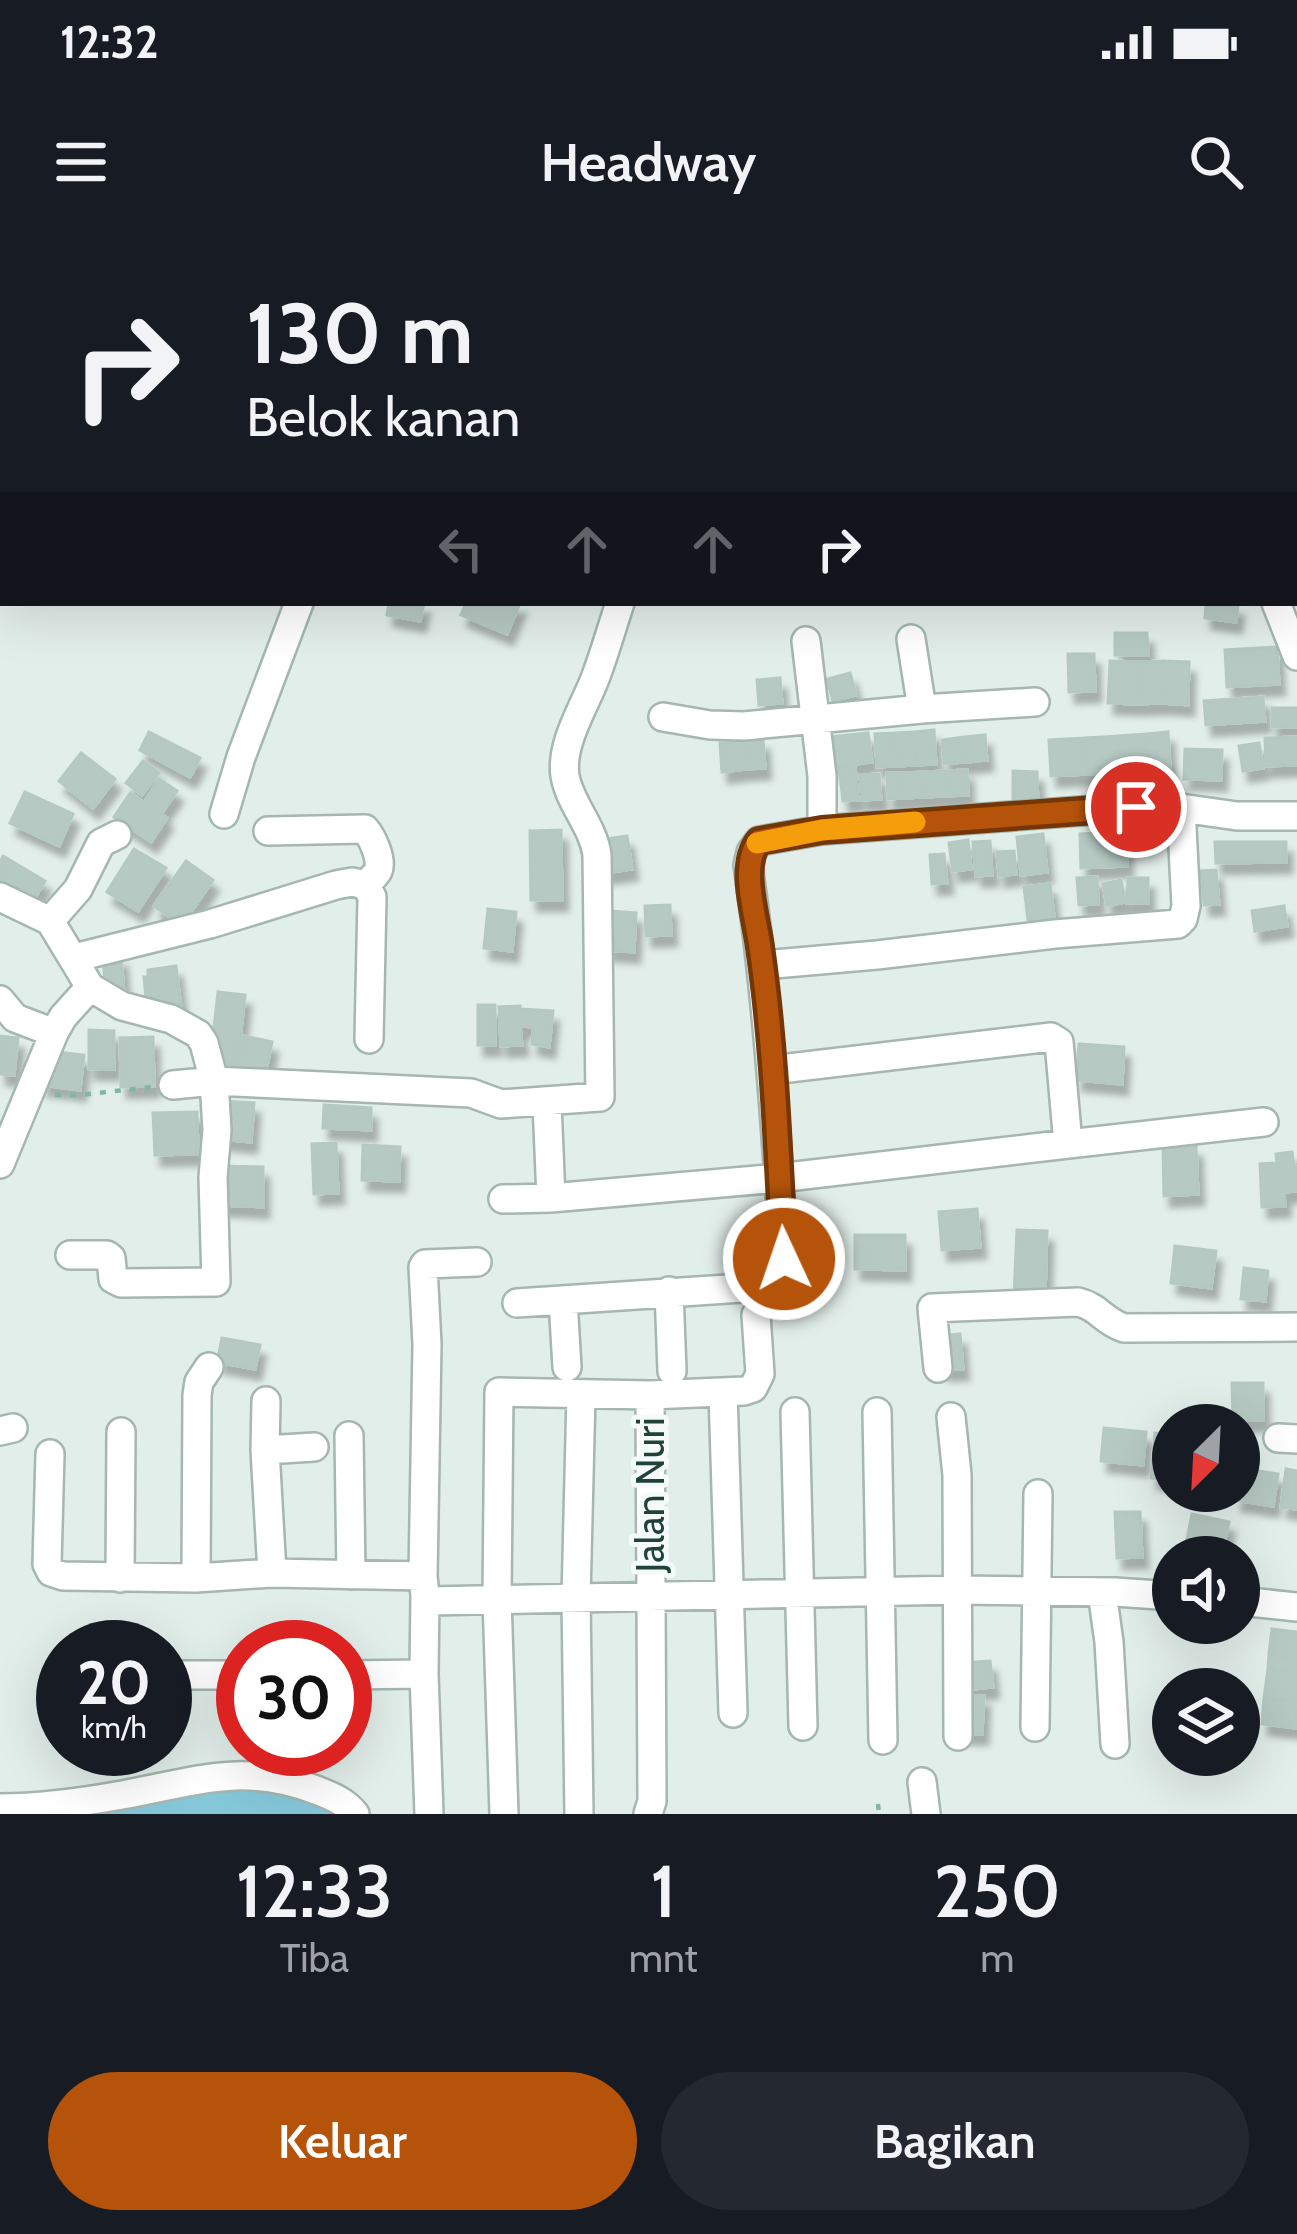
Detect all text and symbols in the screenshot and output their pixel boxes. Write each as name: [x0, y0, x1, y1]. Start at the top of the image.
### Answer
text: 12:32: [60, 15, 158, 69]
icon: menu: [48, 129, 114, 195]
text: Headway: [541, 129, 756, 195]
icon: search: [1183, 129, 1249, 195]
text: 130 m: [246, 282, 473, 384]
icon: right: [48, 288, 204, 444]
text: Belok kanan: [246, 384, 521, 450]
icon: left: [428, 516, 494, 582]
icon: ahead: [554, 516, 620, 582]
icon: ahead: [680, 516, 746, 582]
icon: right: [806, 516, 872, 582]
pin: [1085, 756, 1187, 858]
icon: arrive: [1103, 774, 1169, 840]
position arrow: [721, 1196, 847, 1322]
north arrow: [1152, 1404, 1260, 1512]
map controls: [1152, 1404, 1260, 1776]
street label: Jalan Nuri: [626, 1418, 674, 1573]
button: sound: [1152, 1536, 1260, 1644]
speed limit sign: 30: [216, 1620, 372, 1776]
text: 20: [77, 1646, 151, 1719]
button: layers: [1152, 1668, 1260, 1776]
text: km/h: [81, 1709, 147, 1746]
text: 12:33: [236, 1848, 393, 1935]
text: 1: [650, 1848, 676, 1935]
text: 250: [934, 1848, 1061, 1935]
text: Tiba: [280, 1934, 349, 1982]
text: mnt: [629, 1934, 698, 1982]
text: m: [980, 1934, 1014, 1982]
button: Keluar: [48, 2072, 637, 2210]
button: Bagikan: [661, 2072, 1249, 2210]

